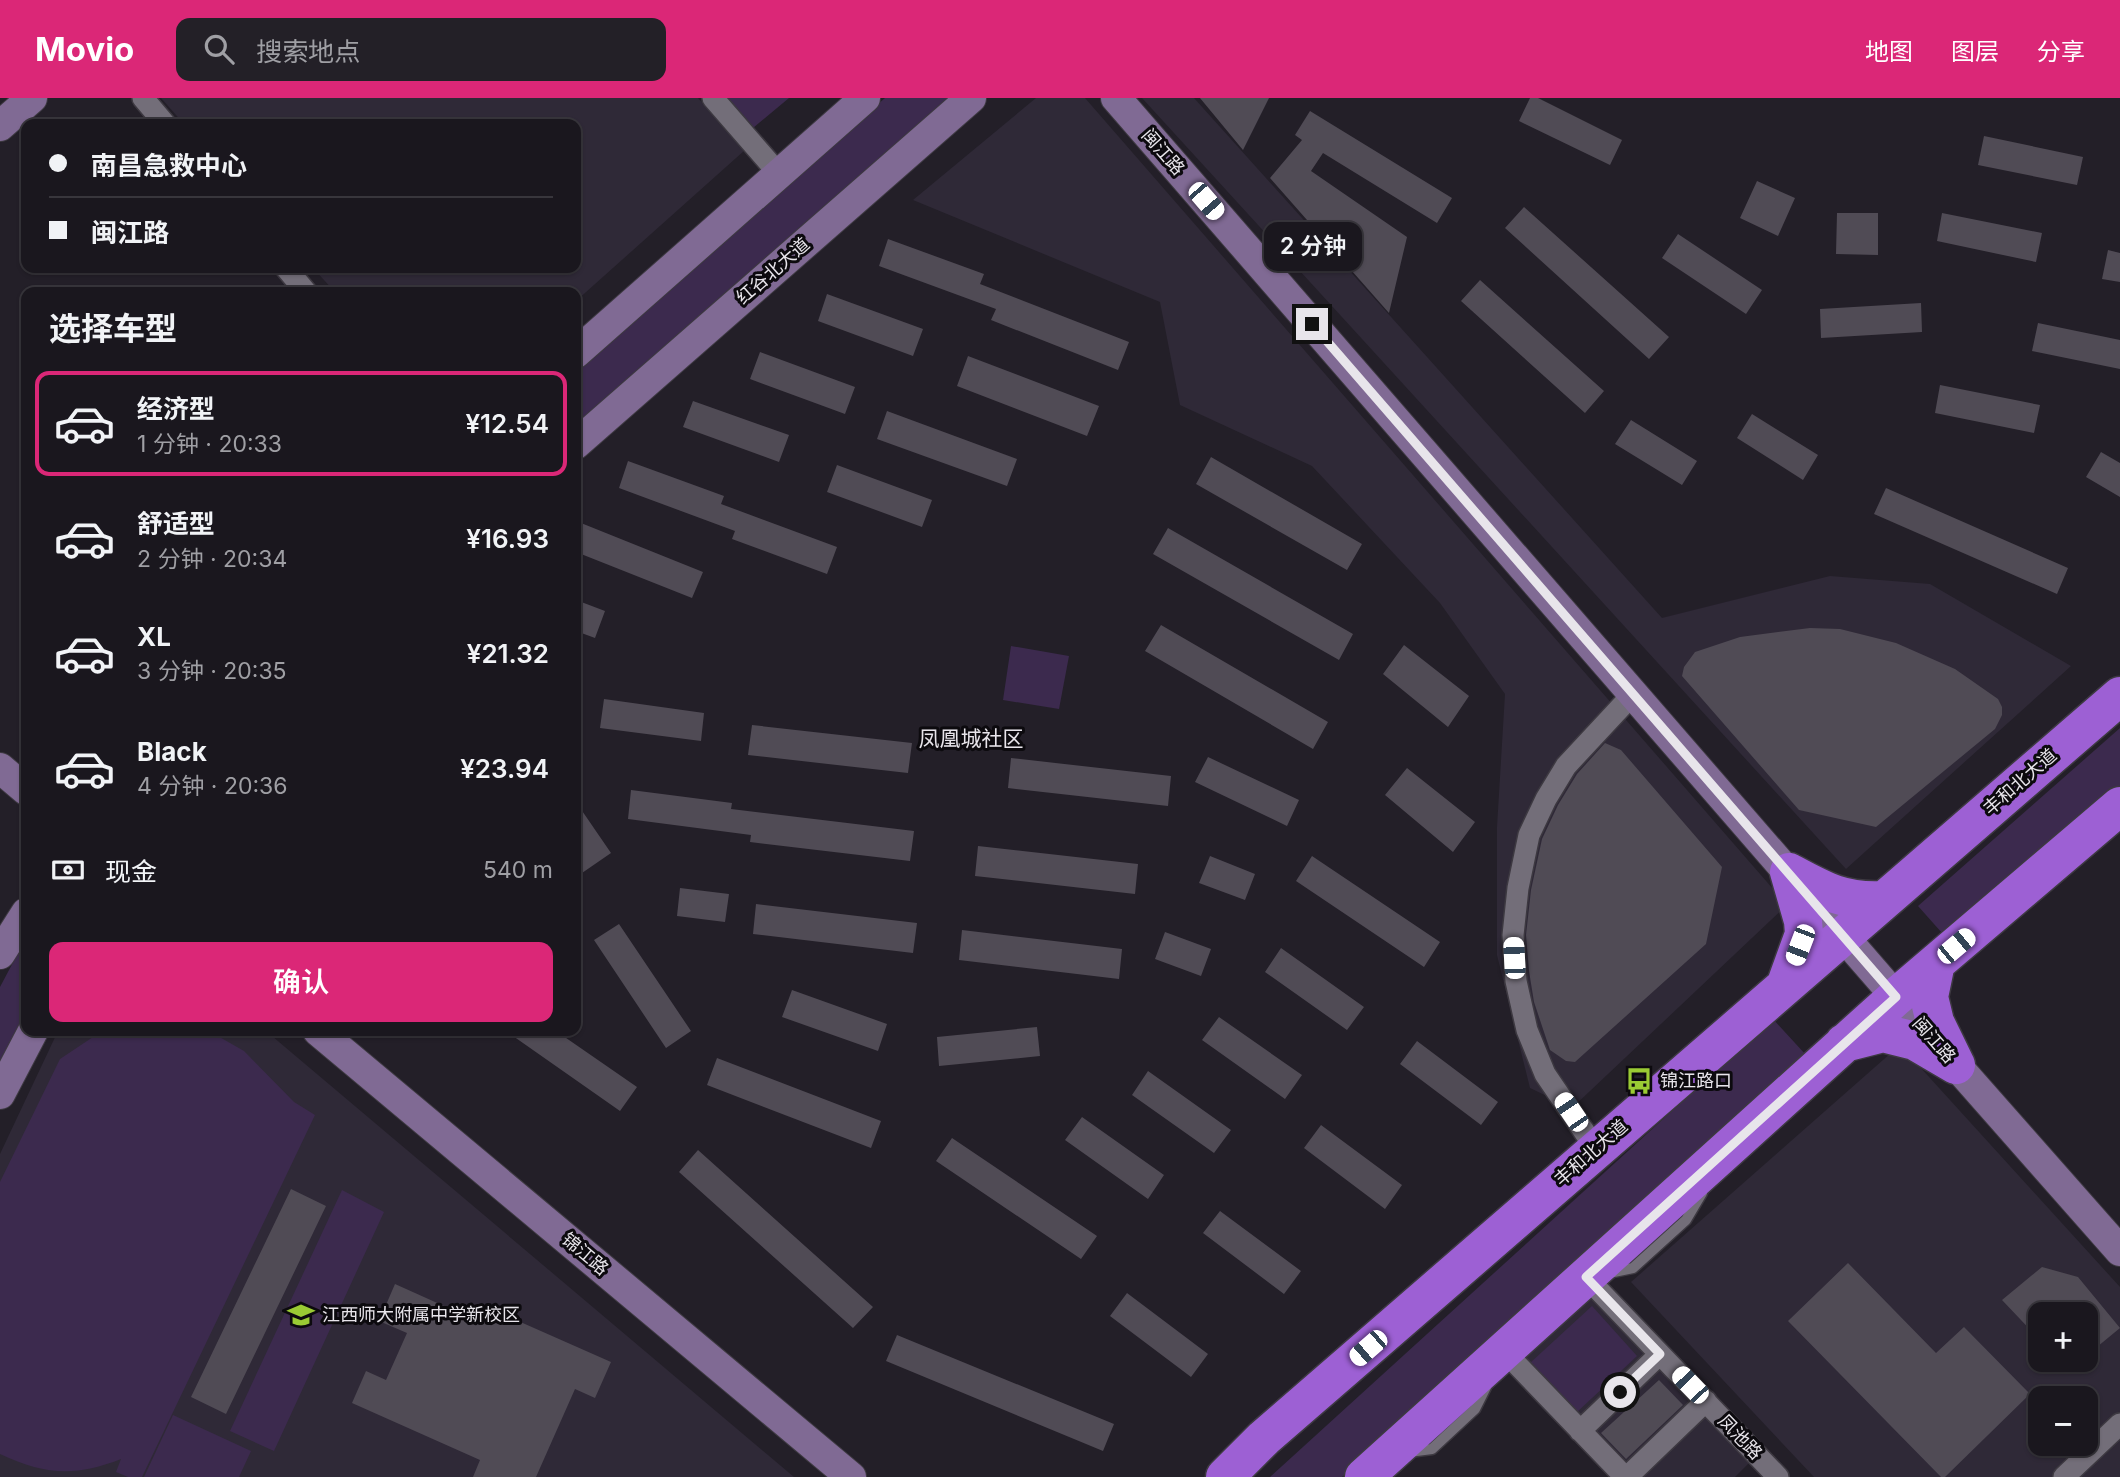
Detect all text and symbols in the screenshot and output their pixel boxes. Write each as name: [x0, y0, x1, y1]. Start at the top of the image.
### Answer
search box: [176, 18, 666, 81]
text: Movio: [35, 29, 134, 69]
icon: search: [200, 30, 238, 68]
text: 搜索地点: [256, 36, 360, 67]
text: 地图: [1865, 37, 1913, 66]
text: 图层: [1951, 37, 1999, 66]
text: 分享: [2037, 37, 2085, 66]
street label: 闽江路: [1138, 124, 1189, 179]
text: 南昌急救中心: [91, 150, 247, 181]
car: [1185, 178, 1228, 224]
text: 闽江路: [91, 217, 169, 248]
callout: 2 分钟: [1263, 222, 1361, 272]
text: 2 分钟: [1280, 232, 1346, 260]
street label: 红谷北大道: [732, 233, 814, 308]
route end: [1296, 308, 1328, 340]
text: 选择车型: [49, 309, 177, 348]
icon: car: [53, 392, 116, 455]
text: 经济型: [137, 393, 215, 424]
text: ¥12.54: [465, 408, 549, 439]
text: 1 分钟 · 20:33: [137, 430, 282, 458]
icon: car: [53, 507, 116, 570]
text: 舒适型: [137, 508, 215, 539]
text: ¥16.93: [466, 523, 549, 554]
text: 2 分钟 · 20:34: [137, 545, 287, 573]
text: XL: [137, 621, 171, 652]
icon: car: [53, 622, 116, 685]
text: ¥21.32: [467, 638, 549, 669]
text: 3 分钟 · 20:35: [137, 657, 287, 685]
district label: 凤凰城社区: [919, 726, 1024, 751]
text: Black: [137, 736, 207, 767]
icon: car: [53, 737, 116, 800]
street label: 丰和北大道: [1979, 744, 2061, 819]
text: ¥23.94: [460, 753, 549, 784]
text: 4 分钟 · 20:36: [137, 772, 288, 800]
icon: cash: [49, 851, 87, 889]
text: 现金: [105, 856, 157, 887]
text: 540 m: [483, 856, 553, 884]
car: [1783, 922, 1818, 968]
car: [1934, 924, 1979, 968]
car: [1503, 936, 1526, 980]
button: 确认: [49, 942, 553, 1022]
street label: 闽江路: [1909, 1012, 1960, 1067]
bus stop icon: 锦江路口: [1624, 1066, 1654, 1096]
place label: 锦江路口: [1660, 1070, 1732, 1091]
car: [1551, 1089, 1592, 1135]
street label: 丰和北大道: [1550, 1115, 1632, 1190]
street label: 锦江路: [558, 1228, 613, 1279]
school or university icon: 江西师大附属中学新校区: [286, 1300, 316, 1330]
map controls: [2028, 1302, 2098, 1456]
button: +: [2028, 1302, 2098, 1372]
place label: 江西师大附属中学新校区: [322, 1304, 520, 1325]
car: [1346, 1326, 1391, 1370]
car: [1668, 1363, 1713, 1407]
route start: [1604, 1376, 1636, 1408]
button: −: [2028, 1386, 2098, 1456]
street label: 凤池路: [1714, 1410, 1767, 1463]

